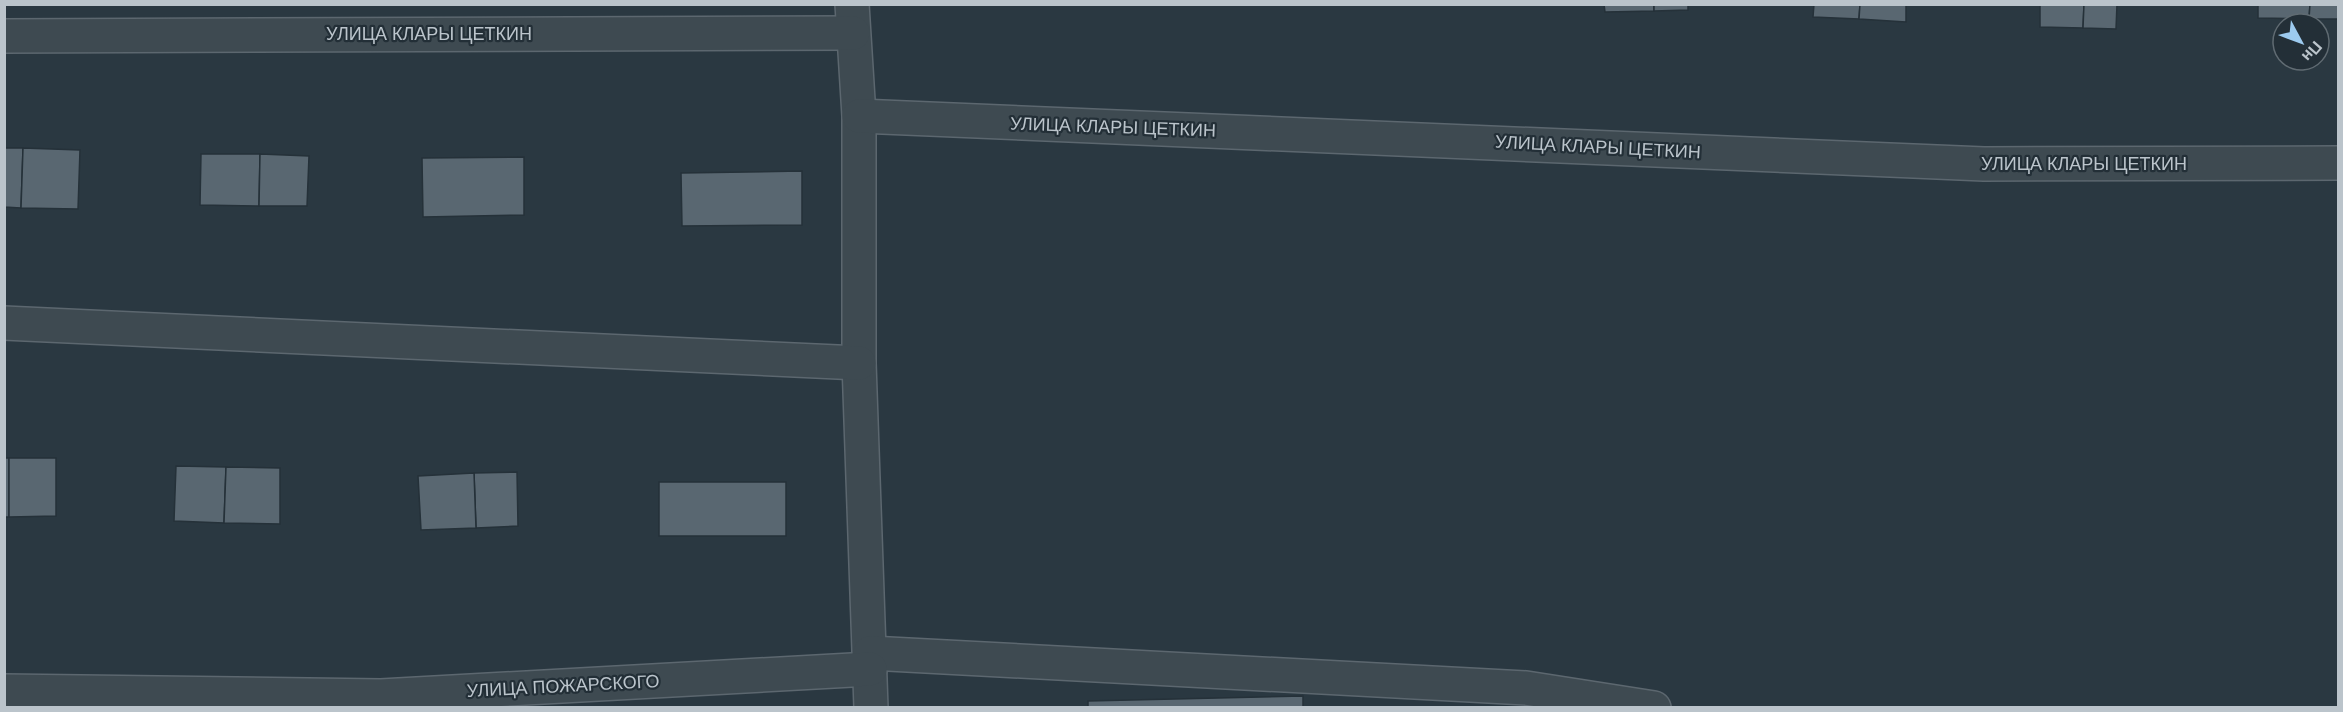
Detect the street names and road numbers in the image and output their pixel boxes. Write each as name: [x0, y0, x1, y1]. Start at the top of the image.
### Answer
street label: УЛИЦА КЛАРЫ ЦЕТКИН: [326, 24, 532, 44]
street label: УЛИЦА КЛАРЫ ЦЕТКИН: [1010, 113, 1216, 141]
street label: УЛИЦА КЛАРЫ ЦЕТКИН: [1495, 132, 1701, 162]
street label: УЛИЦА КЛАРЫ ЦЕТКИН: [1981, 154, 2187, 174]
street label: УЛИЦА ПОЖАРСКОГО: [466, 671, 660, 701]

